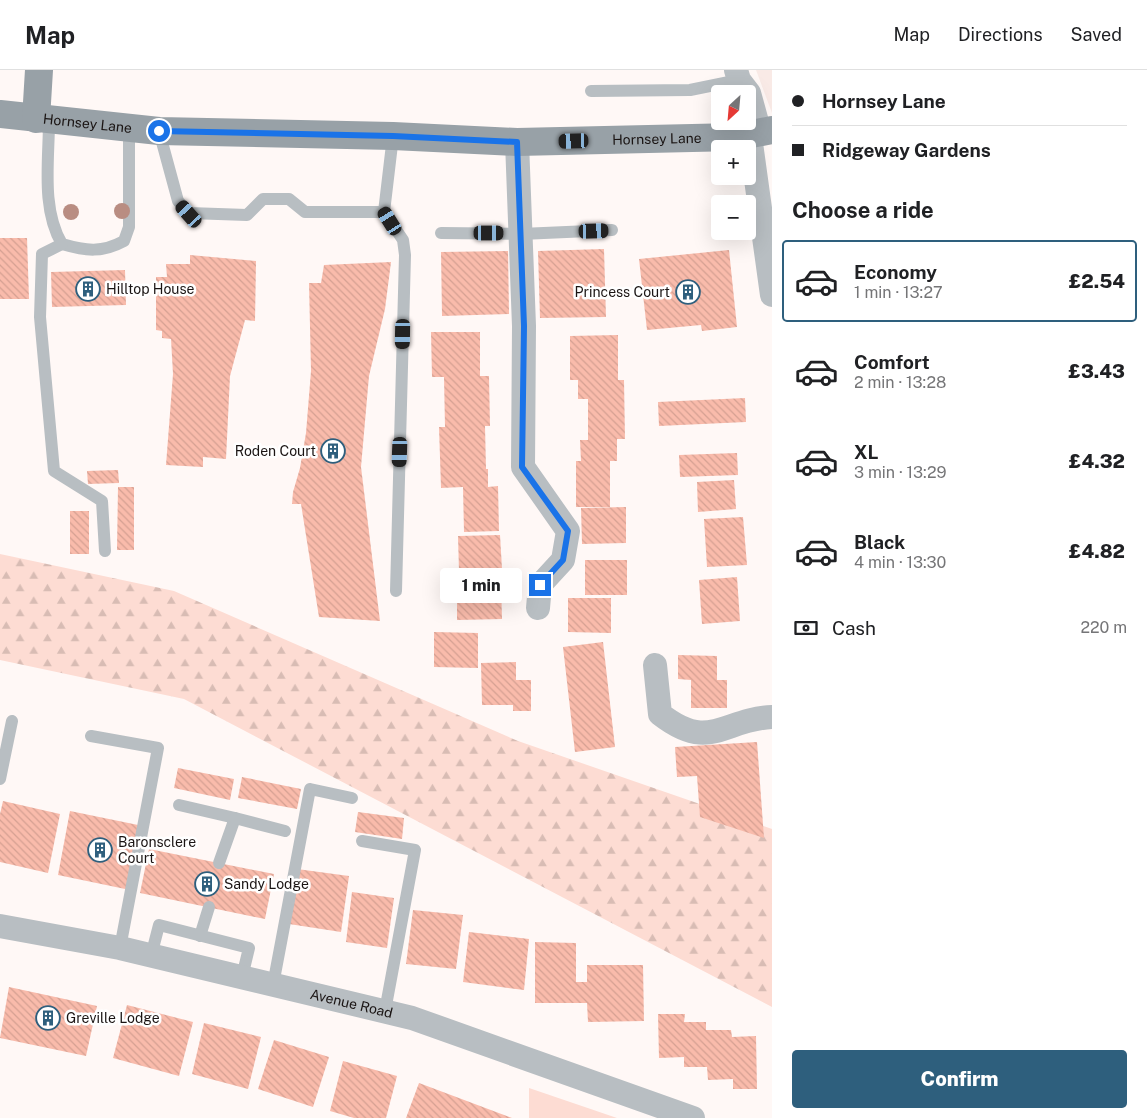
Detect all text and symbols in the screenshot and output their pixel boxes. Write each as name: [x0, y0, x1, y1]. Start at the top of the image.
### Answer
text: Map: [25, 21, 75, 49]
text: Map: [893, 24, 930, 45]
text: Directions: [958, 24, 1043, 45]
text: Saved: [1071, 24, 1122, 45]
north arrow: [711, 85, 756, 130]
map controls: [711, 85, 756, 240]
text: Hornsey Lane: [822, 90, 946, 112]
street label: Hornsey Lane: [42, 111, 133, 136]
route start: [148, 120, 170, 142]
street label: Hornsey Lane: [612, 130, 702, 148]
car: [558, 133, 589, 149]
text: Ridgeway Gardens: [822, 139, 991, 161]
button: +: [711, 140, 756, 185]
button: −: [711, 195, 756, 240]
text: Choose a ride: [792, 197, 934, 223]
car: [173, 198, 204, 230]
car: [375, 204, 404, 238]
car: [578, 223, 609, 239]
car: [474, 226, 504, 241]
icon: car: [794, 259, 839, 304]
text: Economy: [854, 261, 937, 283]
text: £2.54: [1069, 270, 1125, 292]
building icon: Hilltop House: [75, 276, 101, 302]
building icon: Princess Court: [675, 279, 701, 305]
place label: Hilltop House: [106, 281, 195, 297]
text: 1 min · 13:27: [854, 283, 943, 302]
place label: Princess Court: [575, 284, 670, 300]
car: [395, 319, 410, 349]
icon: car: [794, 349, 839, 394]
text: Comfort: [854, 351, 930, 373]
text: £3.43: [1068, 360, 1125, 382]
text: 2 min · 13:28: [854, 373, 946, 392]
car: [391, 437, 408, 467]
building icon: Roden Court: [320, 438, 346, 464]
icon: car: [794, 439, 839, 484]
text: XL: [854, 441, 879, 463]
place label: Roden Court: [235, 443, 316, 459]
text: £4.32: [1069, 450, 1125, 472]
text: 3 min · 13:29: [854, 463, 947, 482]
icon: car: [794, 529, 839, 574]
text: Black: [854, 531, 905, 553]
text: £4.82: [1069, 540, 1125, 562]
text: 4 min · 13:30: [854, 553, 946, 572]
callout: 1 min: [440, 568, 522, 602]
route end: [529, 574, 551, 596]
text: 1 min: [461, 576, 501, 595]
icon: cash: [792, 614, 820, 642]
text: Cash: [832, 617, 876, 639]
text: 220 m: [1080, 618, 1127, 637]
place label: Baronsclere Court: [118, 834, 196, 866]
building icon: Baronsclere Court: [87, 837, 113, 863]
building icon: Sandy Lodge: [194, 871, 220, 897]
place label: Sandy Lodge: [224, 876, 309, 892]
street label: Avenue Road: [308, 986, 394, 1021]
building icon: Greville Lodge: [35, 1005, 61, 1031]
place label: Greville Lodge: [66, 1010, 160, 1026]
button: Confirm: [792, 1050, 1127, 1108]

